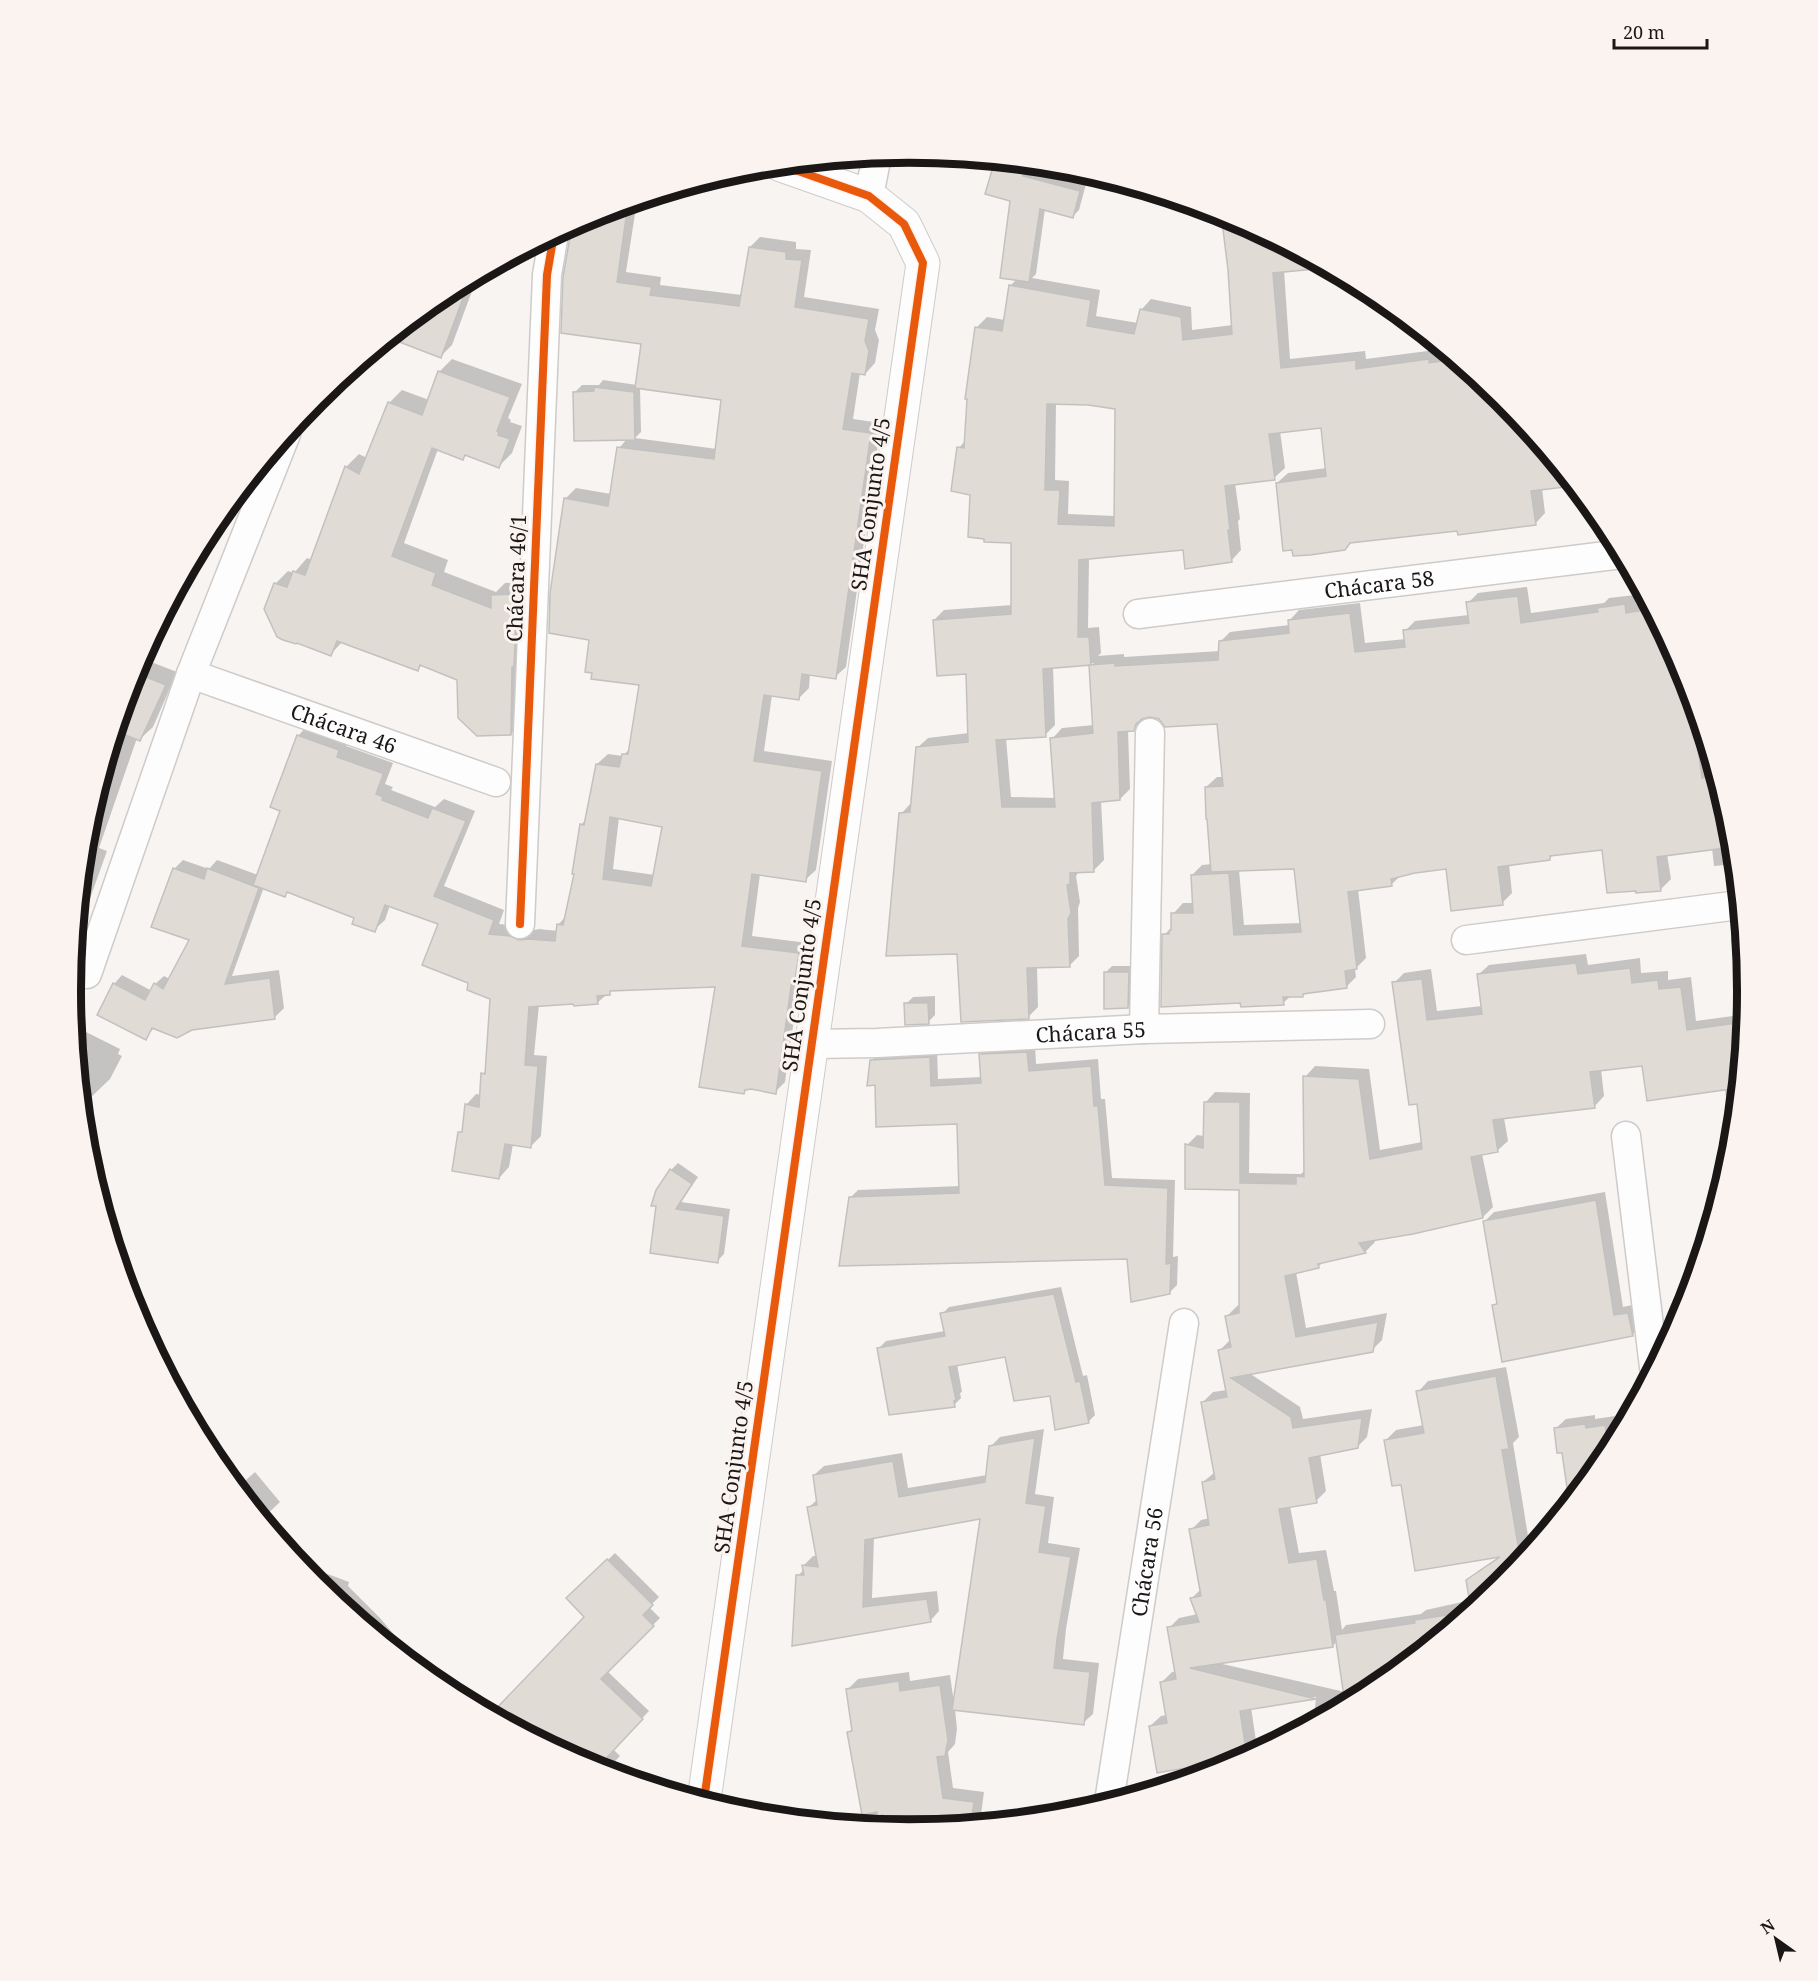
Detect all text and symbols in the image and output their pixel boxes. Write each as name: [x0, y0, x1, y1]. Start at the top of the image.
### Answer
scale bar: [1614, 12, 1707, 50]
text: 20 m: [1623, 20, 1665, 44]
street label: SHA Conjunto 4/5: [844, 416, 896, 592]
street label: Chácara 46/1: [500, 513, 532, 643]
street label: Chácara 58: [1323, 563, 1436, 605]
street label: Chácara 46: [287, 696, 400, 760]
street label: SHA Conjunto 4/5: [775, 897, 827, 1073]
street label: Chácara 55: [1035, 1015, 1147, 1049]
street label: SHA Conjunto 4/5: [707, 1379, 759, 1555]
street label: Chácara 56: [1124, 1505, 1169, 1619]
north arrow: [1746, 1909, 1806, 1969]
text: N: [1756, 1914, 1779, 1939]

